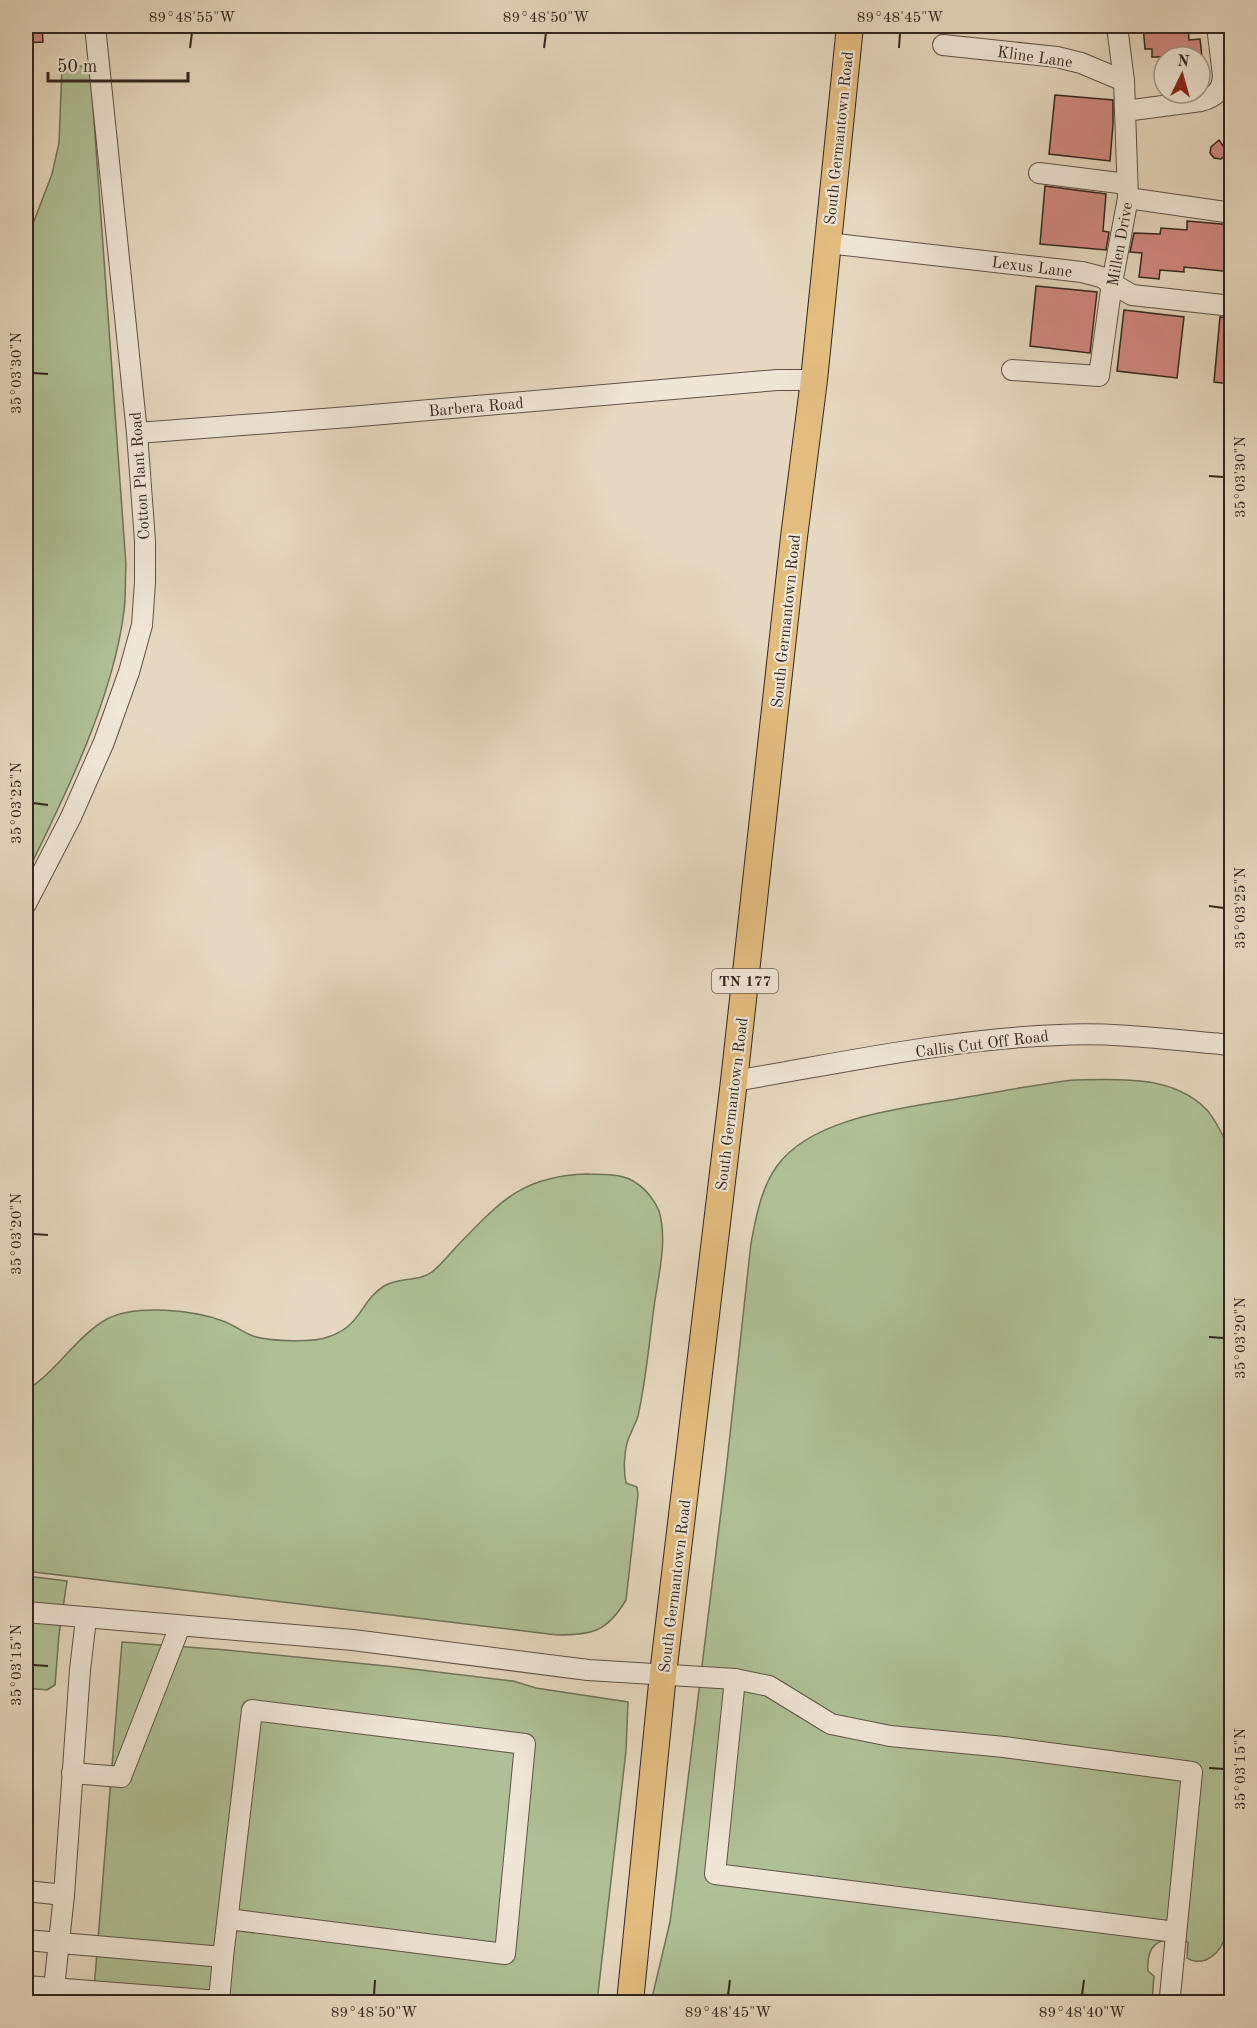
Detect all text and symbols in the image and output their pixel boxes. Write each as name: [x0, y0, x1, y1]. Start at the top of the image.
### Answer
text: 89°48'55"W: [149, 11, 235, 26]
text: 89°48'50"W: [503, 11, 589, 26]
text: 89°48'45"W: [857, 11, 943, 26]
scale bar: [48, 45, 188, 83]
street label: Kline Lane: [996, 45, 1073, 71]
north arrow: [1152, 45, 1212, 105]
street label: South Germantown Road: [823, 51, 857, 226]
text: N: [1176, 54, 1191, 71]
text: 50 m: [57, 58, 97, 76]
street label: Millen Drive: [1106, 201, 1136, 288]
street label: Lexus Lane: [991, 255, 1073, 281]
text: 35°03'30"N: [10, 332, 25, 414]
street label: Barbera Road: [428, 396, 525, 420]
street label: Cotton Plant Road: [129, 411, 153, 540]
text: 35°03'30"N: [1234, 436, 1249, 518]
street label: South Germantown Road: [770, 534, 804, 709]
text: 35°03'25"N: [10, 762, 25, 844]
text: 35°03'25"N: [1234, 867, 1249, 949]
road number: TN 177: [712, 969, 778, 993]
street label: South Germantown Road: [714, 1017, 752, 1192]
street label: Callis Cut Off Road: [915, 1029, 1050, 1061]
text: 35°03'20"N: [10, 1193, 25, 1275]
text: 35°03'20"N: [1234, 1297, 1249, 1379]
street label: South Germantown Road: [657, 1499, 695, 1674]
text: 35°03'15"N: [10, 1624, 25, 1706]
text: 35°03'15"N: [1234, 1728, 1249, 1810]
text: 89°48'50"W: [331, 2006, 417, 2021]
text: 89°48'45"W: [685, 2006, 771, 2021]
text: 89°48'40"W: [1039, 2006, 1125, 2021]

